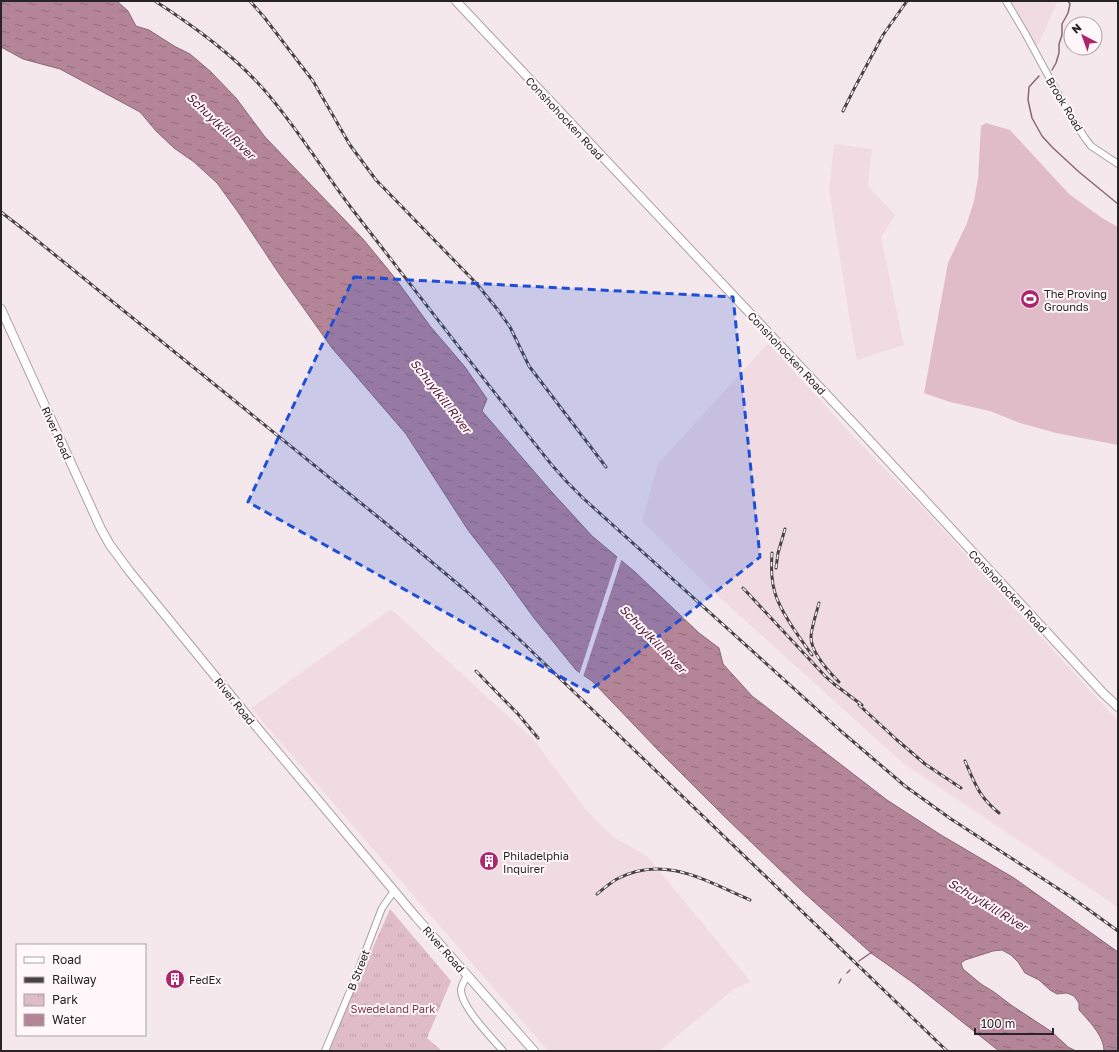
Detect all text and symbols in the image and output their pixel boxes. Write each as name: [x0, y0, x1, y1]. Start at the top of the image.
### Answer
north arrow: [1063, 16, 1103, 56]
text: N: [1069, 20, 1084, 36]
street label: Conshohocken Road: [523, 74, 607, 162]
street label: Brook Road: [1044, 75, 1086, 133]
water label: Schuylkill River: [184, 89, 260, 164]
place label: The Proving Grounds: [1044, 287, 1107, 313]
sports icon: The Proving Grounds: [1019, 288, 1041, 310]
street label: Conshohocken Road: [745, 309, 829, 397]
water label: Schuylkill River: [408, 356, 476, 438]
street label: River Road: [40, 404, 74, 462]
street label: Conshohocken Road: [966, 547, 1050, 635]
water label: Schuylkill River: [616, 602, 691, 678]
street label: River Road: [212, 675, 258, 727]
place label: Philadelphia Inquirer: [503, 849, 569, 875]
building icon: Philadelphia Inquirer: [478, 850, 500, 872]
water label: Schuylkill River: [946, 875, 1032, 936]
street label: River Road: [420, 923, 468, 975]
legend: [16, 944, 146, 1036]
street label: B Street: [344, 948, 372, 992]
text: Road: [52, 952, 81, 967]
building icon: FedEx: [164, 968, 186, 990]
text: Railway: [52, 972, 97, 987]
place label: FedEx: [189, 973, 221, 986]
text: Park: [52, 992, 78, 1007]
park label: Swedeland Park: [350, 1002, 436, 1015]
scale bar: [975, 1010, 1053, 1036]
text: Water: [52, 1012, 86, 1027]
text: 100 m: [981, 1016, 1015, 1031]

